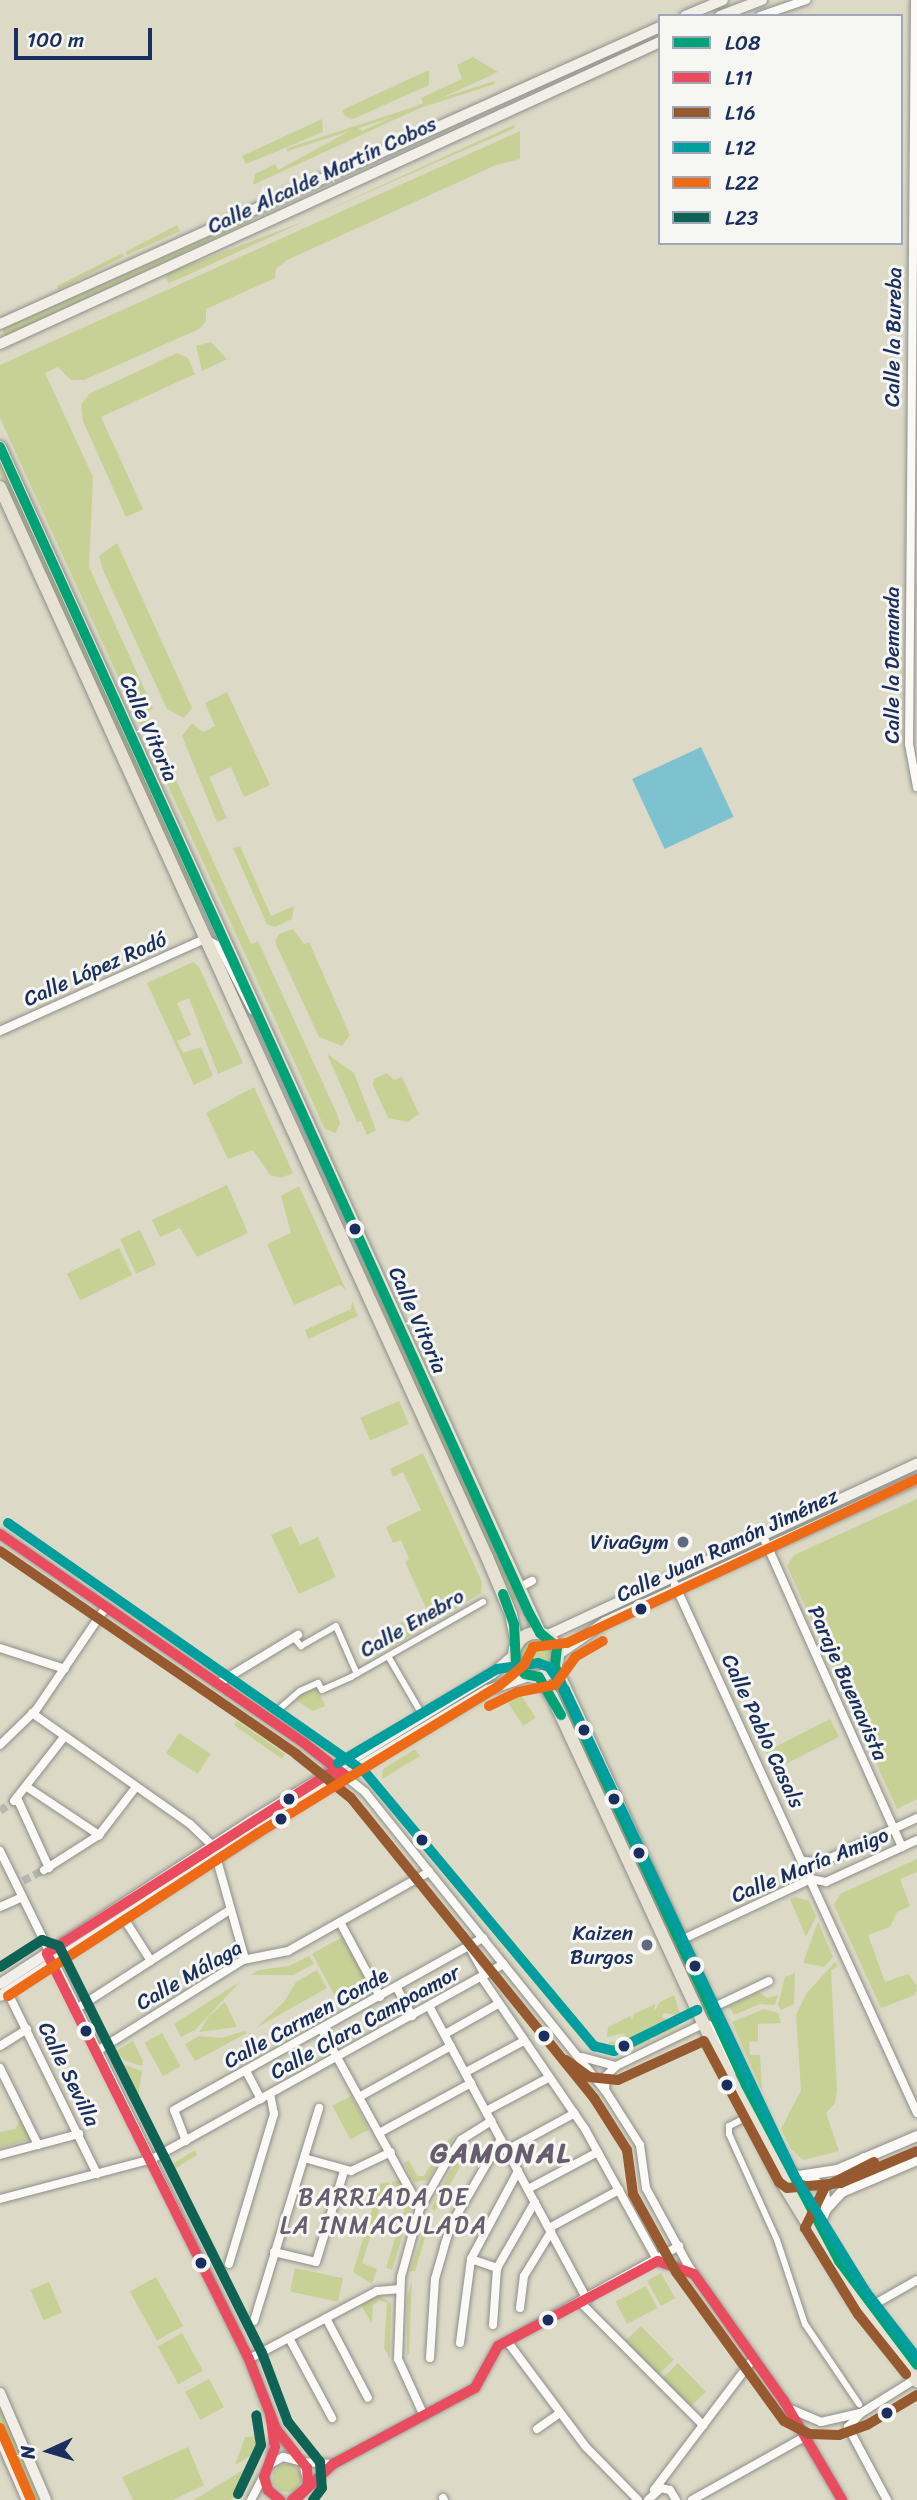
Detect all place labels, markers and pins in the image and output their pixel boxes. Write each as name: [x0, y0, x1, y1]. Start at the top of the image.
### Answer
unlabelled marker: [348, 1222, 362, 1236]
place label: VivaGym: [590, 1529, 669, 1555]
marker: VivaGym: [675, 1534, 691, 1550]
unlabelled marker: [634, 1602, 648, 1616]
unlabelled marker: [577, 1723, 591, 1737]
unlabelled marker: [282, 1792, 296, 1806]
unlabelled marker: [607, 1792, 621, 1806]
unlabelled marker: [274, 1812, 288, 1826]
unlabelled marker: [415, 1833, 429, 1847]
unlabelled marker: [632, 1846, 646, 1860]
place label: Kaizen Burgos: [570, 1920, 633, 1970]
marker: Kaizen Burgos: [639, 1937, 655, 1953]
unlabelled marker: [688, 1959, 702, 1973]
unlabelled marker: [79, 2024, 93, 2038]
unlabelled marker: [537, 2029, 551, 2043]
unlabelled marker: [617, 2039, 631, 2053]
unlabelled marker: [720, 2078, 734, 2092]
unlabelled marker: [194, 2256, 208, 2270]
unlabelled marker: [541, 2313, 555, 2327]
unlabelled marker: [880, 2406, 894, 2420]

